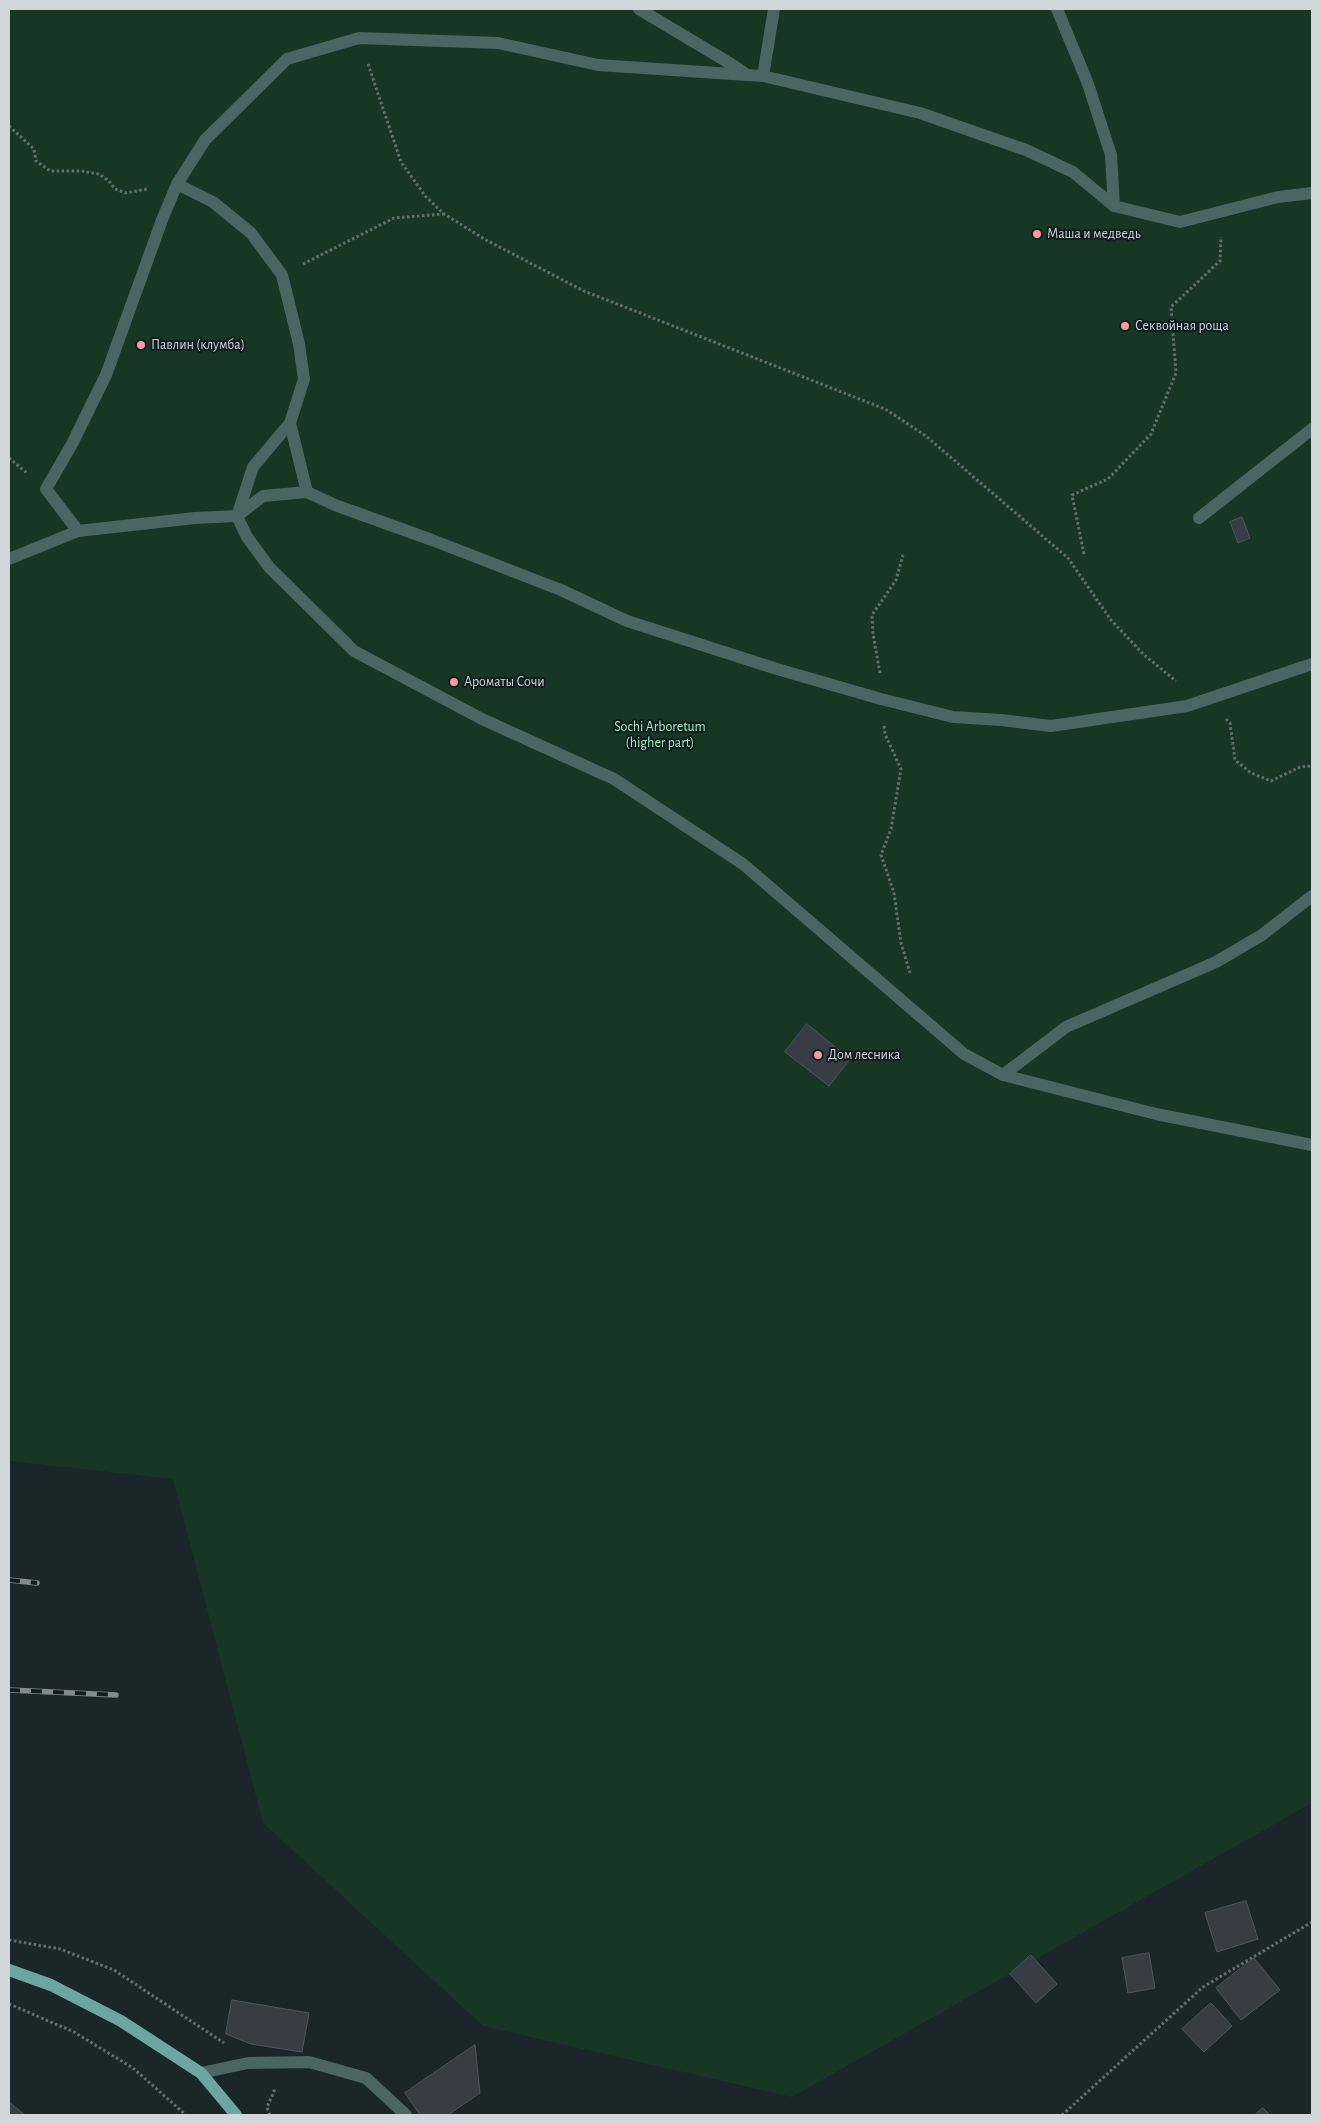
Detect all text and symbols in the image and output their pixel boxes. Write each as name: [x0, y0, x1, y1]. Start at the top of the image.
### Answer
place label: Маша и медведь: [1047, 226, 1141, 242]
marker: Маша и медведь: [1031, 228, 1043, 240]
place label: Секвойная роща: [1135, 318, 1229, 334]
marker: Секвойная роща: [1119, 320, 1131, 332]
place label: Павлин (клумба): [151, 337, 245, 353]
marker: Павлин (клумба): [135, 339, 147, 351]
place label: Ароматы Сочи: [464, 674, 545, 690]
marker: Ароматы Сочи: [448, 676, 460, 688]
park label: Sochi Arboretum (higher part): [614, 719, 706, 752]
place label: Дом лесника: [828, 1047, 900, 1063]
marker: Дом лесника: [812, 1049, 824, 1061]

